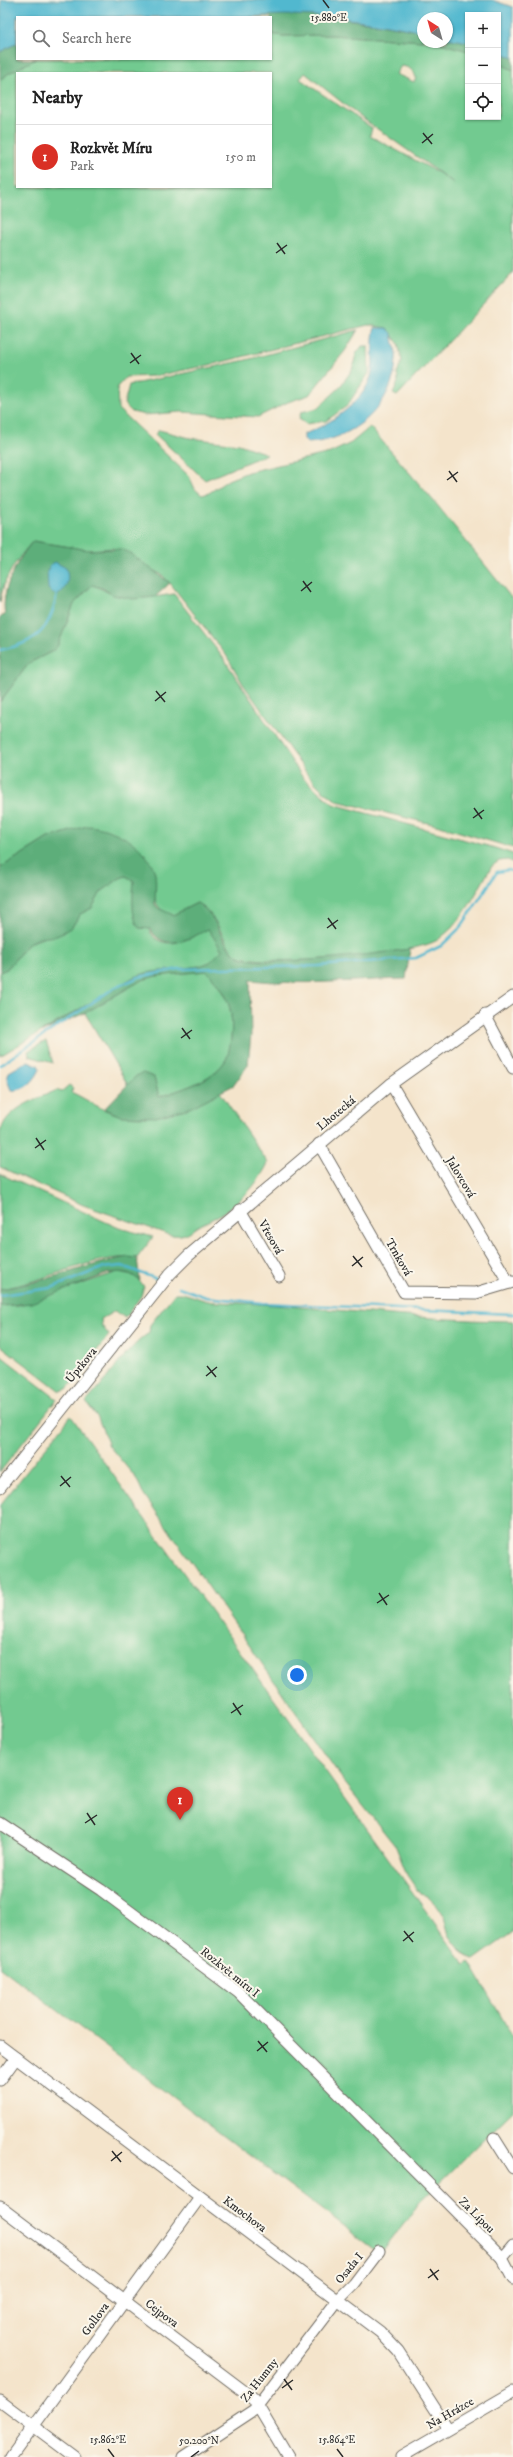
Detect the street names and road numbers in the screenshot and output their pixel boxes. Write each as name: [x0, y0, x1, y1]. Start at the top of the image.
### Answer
street label: Lhotecká: [314, 1092, 359, 1134]
street label: Jalovcová: [442, 1153, 479, 1201]
street label: Vřesová: [254, 1216, 287, 1258]
street label: Trnková: [382, 1236, 416, 1279]
street label: Úprkova: [63, 1344, 101, 1386]
street label: Rozkvět míru I: [197, 1944, 262, 2001]
street label: Kmochova: [220, 2193, 270, 2236]
street label: Za Lípou: [456, 2194, 498, 2237]
street label: Osada I: [332, 2250, 367, 2287]
street label: Cejpova: [142, 2296, 182, 2331]
street label: Gollova: [78, 2299, 113, 2339]
street label: Za Humny: [237, 2355, 281, 2405]
street label: Na Hrázce: [424, 2394, 477, 2433]

